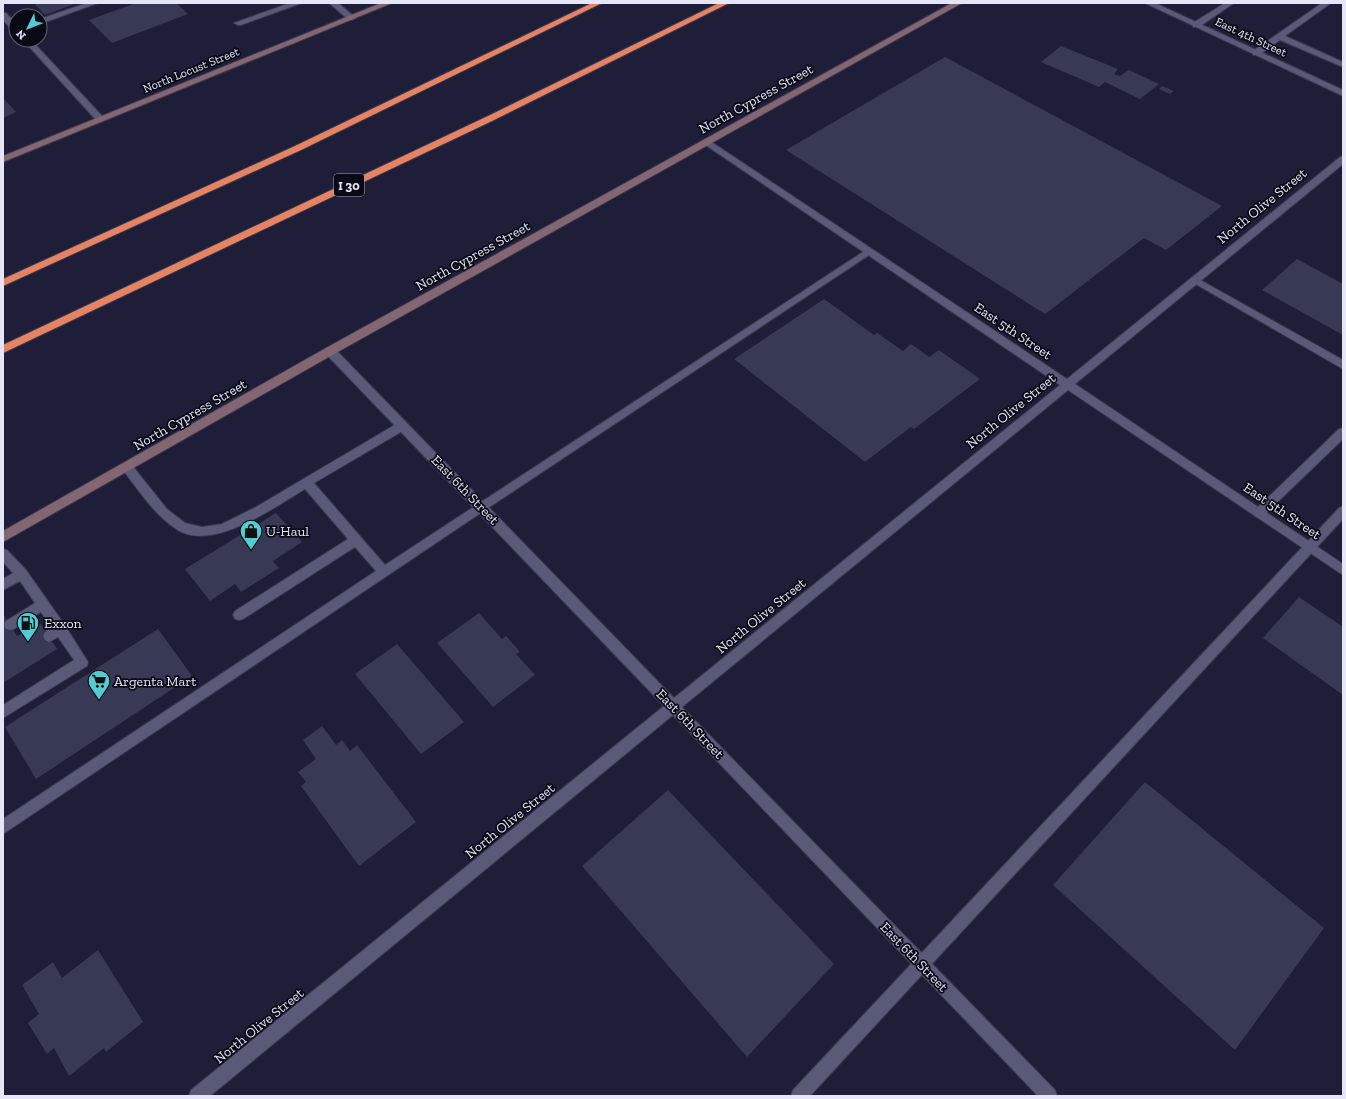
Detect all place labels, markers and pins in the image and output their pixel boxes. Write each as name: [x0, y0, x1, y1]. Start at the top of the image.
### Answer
shop icon: U-Haul: [238, 518, 264, 551]
place label: U-Haul: [266, 523, 309, 540]
fuel station icon: Exxon: [15, 610, 41, 643]
place label: Exxon: [44, 615, 82, 632]
supermarket icon: Argenta Mart: [86, 668, 112, 701]
place label: Argenta Mart: [114, 673, 197, 690]

